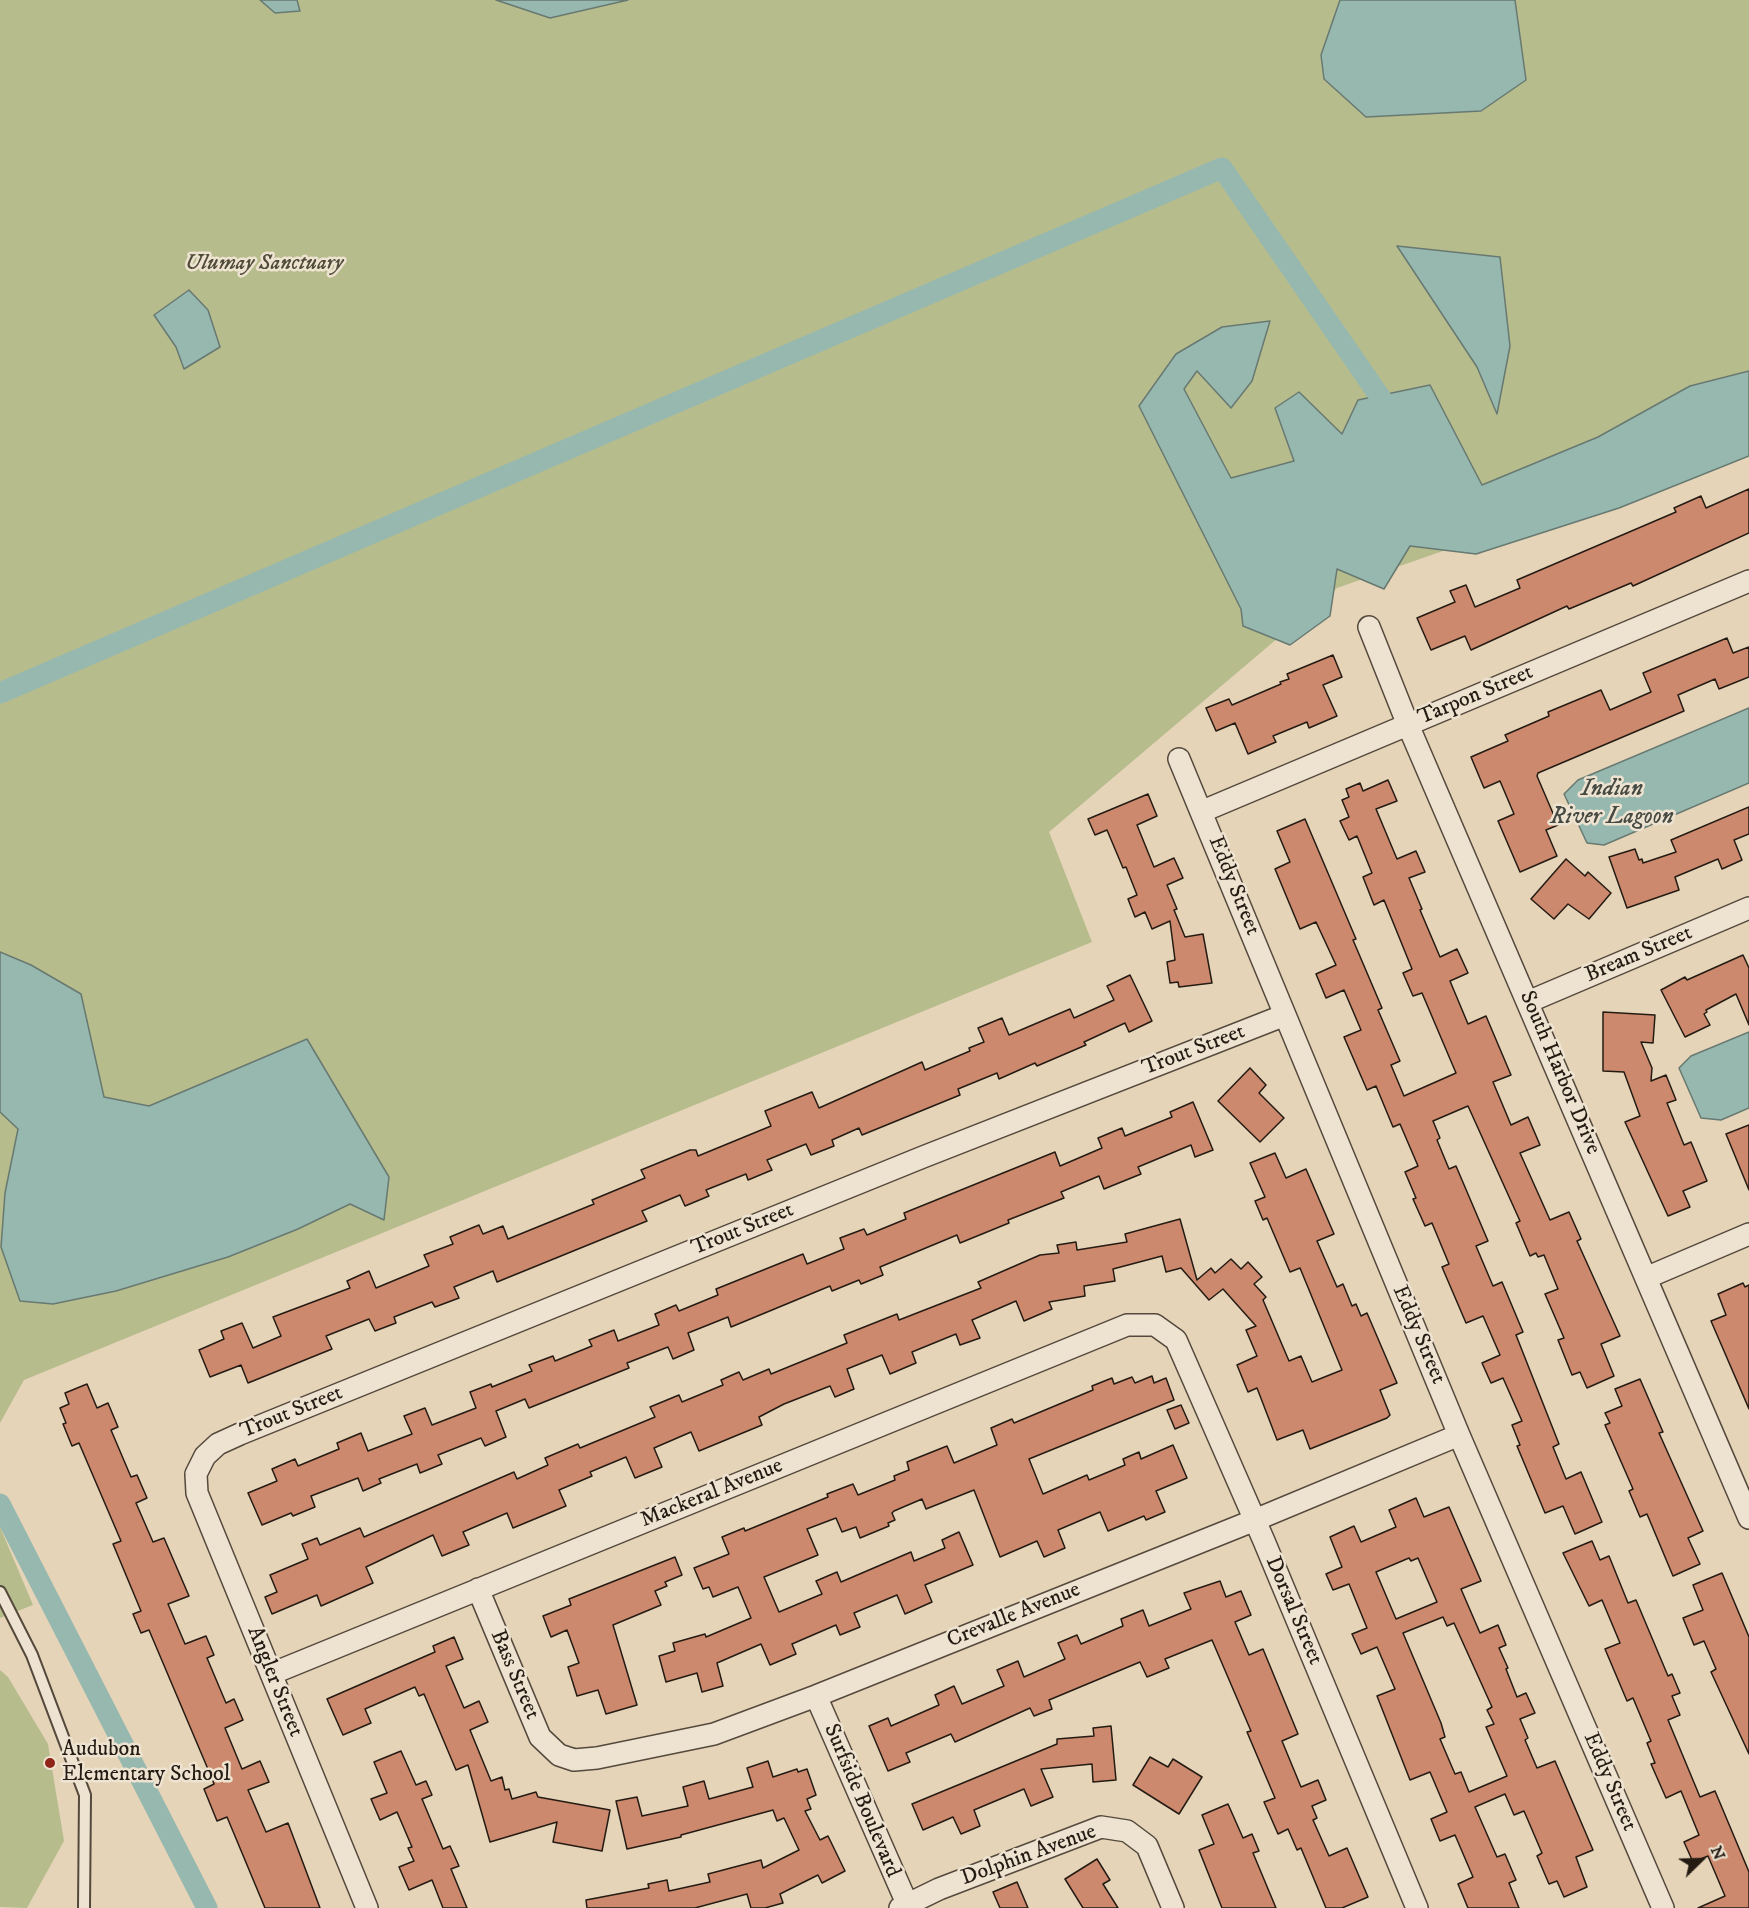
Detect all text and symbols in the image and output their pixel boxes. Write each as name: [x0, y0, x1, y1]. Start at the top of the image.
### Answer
park label: Ulumay Sanctuary: [185, 251, 343, 277]
street label: Tarpon Street: [1415, 660, 1537, 732]
water label: Indian River Lagoon: [1550, 776, 1674, 832]
street label: Eddy Street: [1201, 833, 1265, 939]
street label: Bream Street: [1581, 921, 1697, 989]
street label: South Harbor Drive: [1513, 987, 1605, 1159]
street label: Trout Street: [1139, 1019, 1249, 1083]
street label: Trout Street: [688, 1198, 798, 1262]
street label: Eddy Street: [1385, 1282, 1451, 1388]
street label: Trout Street: [237, 1381, 347, 1445]
street label: Mackeral Avenue: [637, 1453, 787, 1535]
street label: Dorsal Street: [1258, 1553, 1328, 1669]
street label: Crevalle Avenue: [944, 1577, 1084, 1655]
street label: Angler Street: [240, 1623, 308, 1741]
street label: Bass Street: [483, 1626, 545, 1724]
street label: Surfside Boulevard: [817, 1720, 905, 1882]
street label: Eddy Street: [1576, 1729, 1642, 1835]
place label: Audubon Elementary School: [62, 1737, 230, 1789]
marker: Audubon Elementary School: [43, 1756, 57, 1770]
street label: Dolphin Avenue: [958, 1819, 1100, 1893]
north arrow: [1671, 1830, 1731, 1890]
text: N: [1706, 1843, 1729, 1863]

